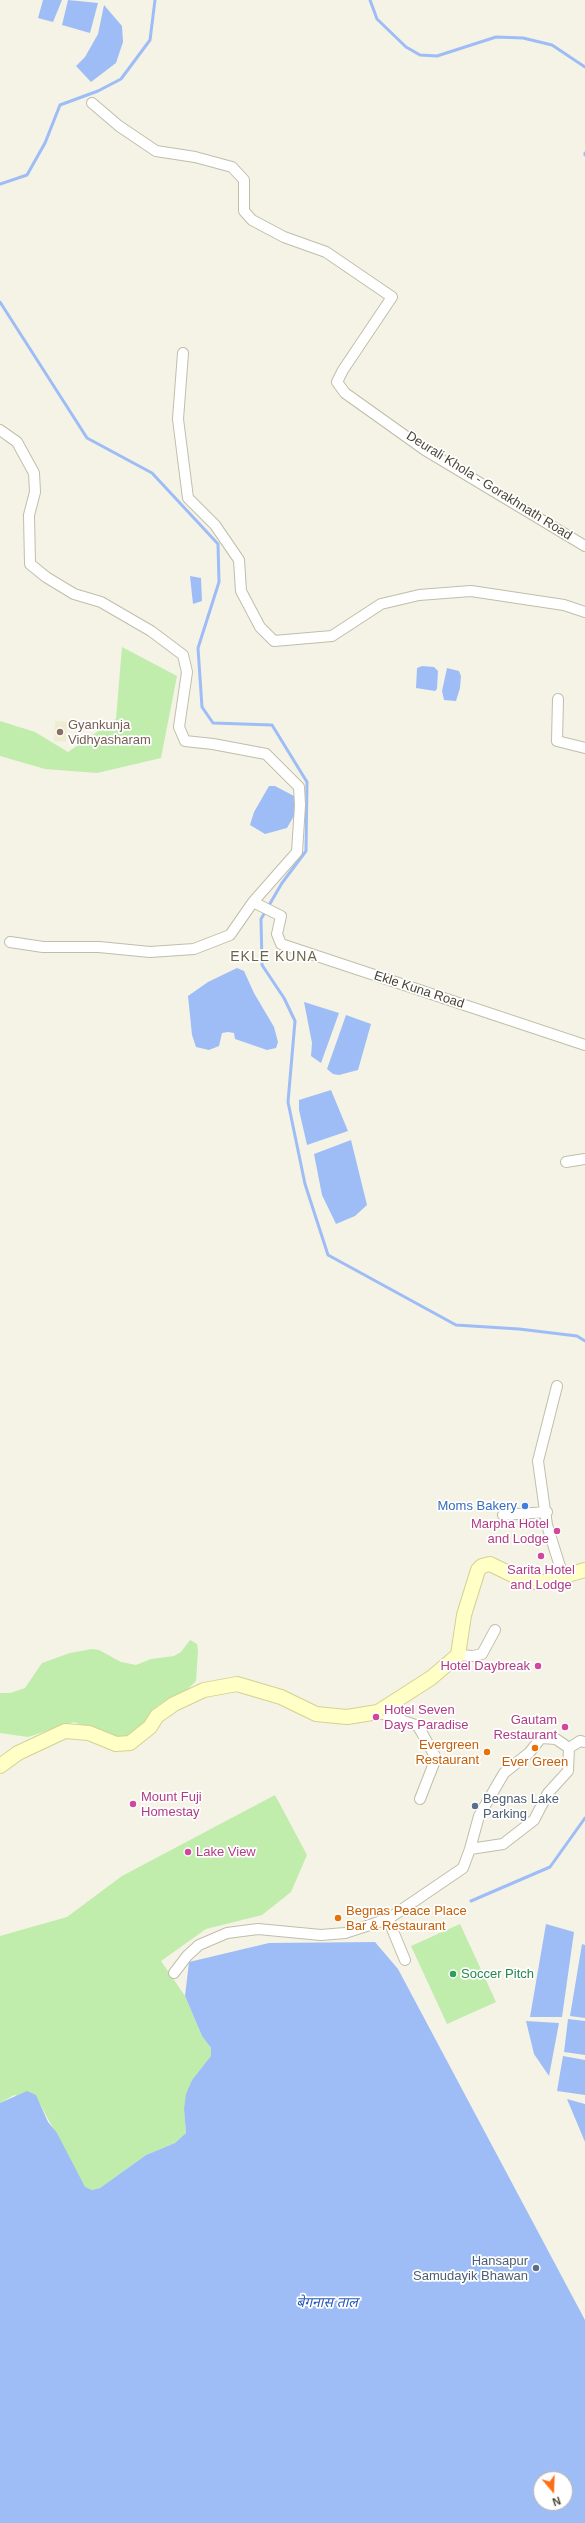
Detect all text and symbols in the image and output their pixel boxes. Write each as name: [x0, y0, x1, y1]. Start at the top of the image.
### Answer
street label: Deurali Khola - Gorakhnath Road: [403, 428, 575, 544]
place label: Gyankunja Vidhyasharam: [68, 717, 151, 748]
marker: Gyankunja Vidhyasharam: [55, 727, 65, 737]
district label: EKLE KUNA: [230, 949, 318, 965]
street label: Ekle Kuna Road: [372, 968, 466, 1012]
place label: Moms Bakery: [438, 1498, 517, 1514]
marker: Moms Bakery: [520, 1501, 530, 1511]
place label: Marpha Hotel and Lodge: [471, 1516, 549, 1547]
marker: Marpha Hotel and Lodge: [552, 1526, 562, 1536]
marker: Sarita Hotel and Lodge: [536, 1551, 546, 1561]
place label: Sarita Hotel and Lodge: [507, 1562, 575, 1593]
place label: Hotel Daybreak: [440, 1658, 530, 1674]
marker: Hotel Daybreak: [533, 1661, 543, 1671]
place label: Hotel Seven Days Paradise: [384, 1702, 469, 1733]
marker: Hotel Seven Days Paradise: [371, 1712, 381, 1722]
place label: Gautam Restaurant: [493, 1712, 557, 1743]
marker: Gautam Restaurant: [560, 1722, 570, 1732]
place label: Evergreen Restaurant: [415, 1737, 479, 1768]
marker: Ever Green: [530, 1743, 540, 1753]
marker: Evergreen Restaurant: [482, 1747, 492, 1757]
place label: Ever Green: [502, 1754, 568, 1770]
place label: Mount Fuji Homestay: [141, 1789, 202, 1820]
place label: Begnas Lake Parking: [483, 1791, 559, 1822]
marker: Mount Fuji Homestay: [128, 1799, 138, 1809]
marker: Begnas Lake Parking: [470, 1801, 480, 1811]
place label: Lake View: [196, 1844, 256, 1860]
marker: Lake View: [183, 1847, 193, 1857]
place label: Begnas Peace Place Bar & Restaurant: [346, 1903, 467, 1934]
marker: Begnas Peace Place Bar & Restaurant: [333, 1913, 343, 1923]
place label: Soccer Pitch: [461, 1966, 534, 1982]
marker: Soccer Pitch: [448, 1969, 458, 1979]
place label: Hansapur Samudayik Bhawan: [413, 2253, 528, 2284]
marker: Hansapur Samudayik Bhawan: [531, 2263, 541, 2273]
water label: बेगनास ताल: [296, 2295, 358, 2311]
north arrow: [533, 2471, 573, 2511]
text: N: [551, 2494, 562, 2508]

